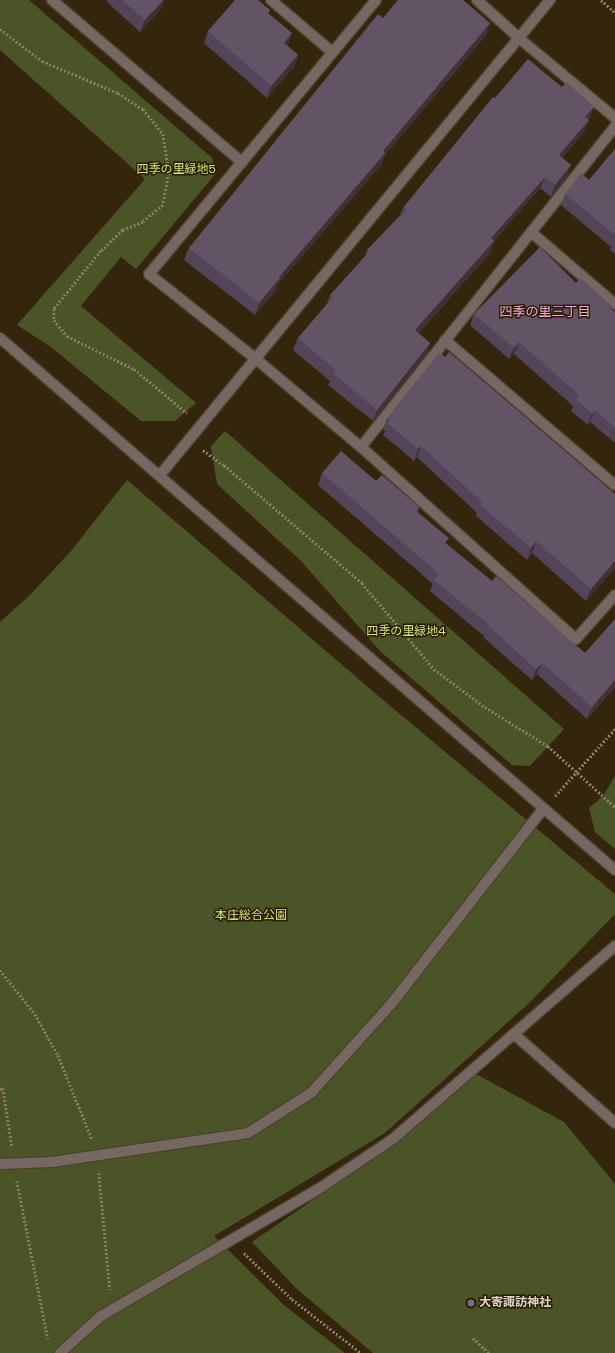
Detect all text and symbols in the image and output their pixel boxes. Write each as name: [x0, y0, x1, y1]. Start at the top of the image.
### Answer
park label: 四季の里緑地5: [136, 163, 216, 177]
district label: 四季の里三丁目: [500, 304, 590, 320]
park label: 四季の里緑地4: [366, 625, 446, 639]
park label: 本庄総合公園: [215, 909, 287, 923]
place label: 大寄諏訪神社: [479, 1296, 551, 1310]
marker: 大寄諏訪神社: [466, 1298, 476, 1308]

